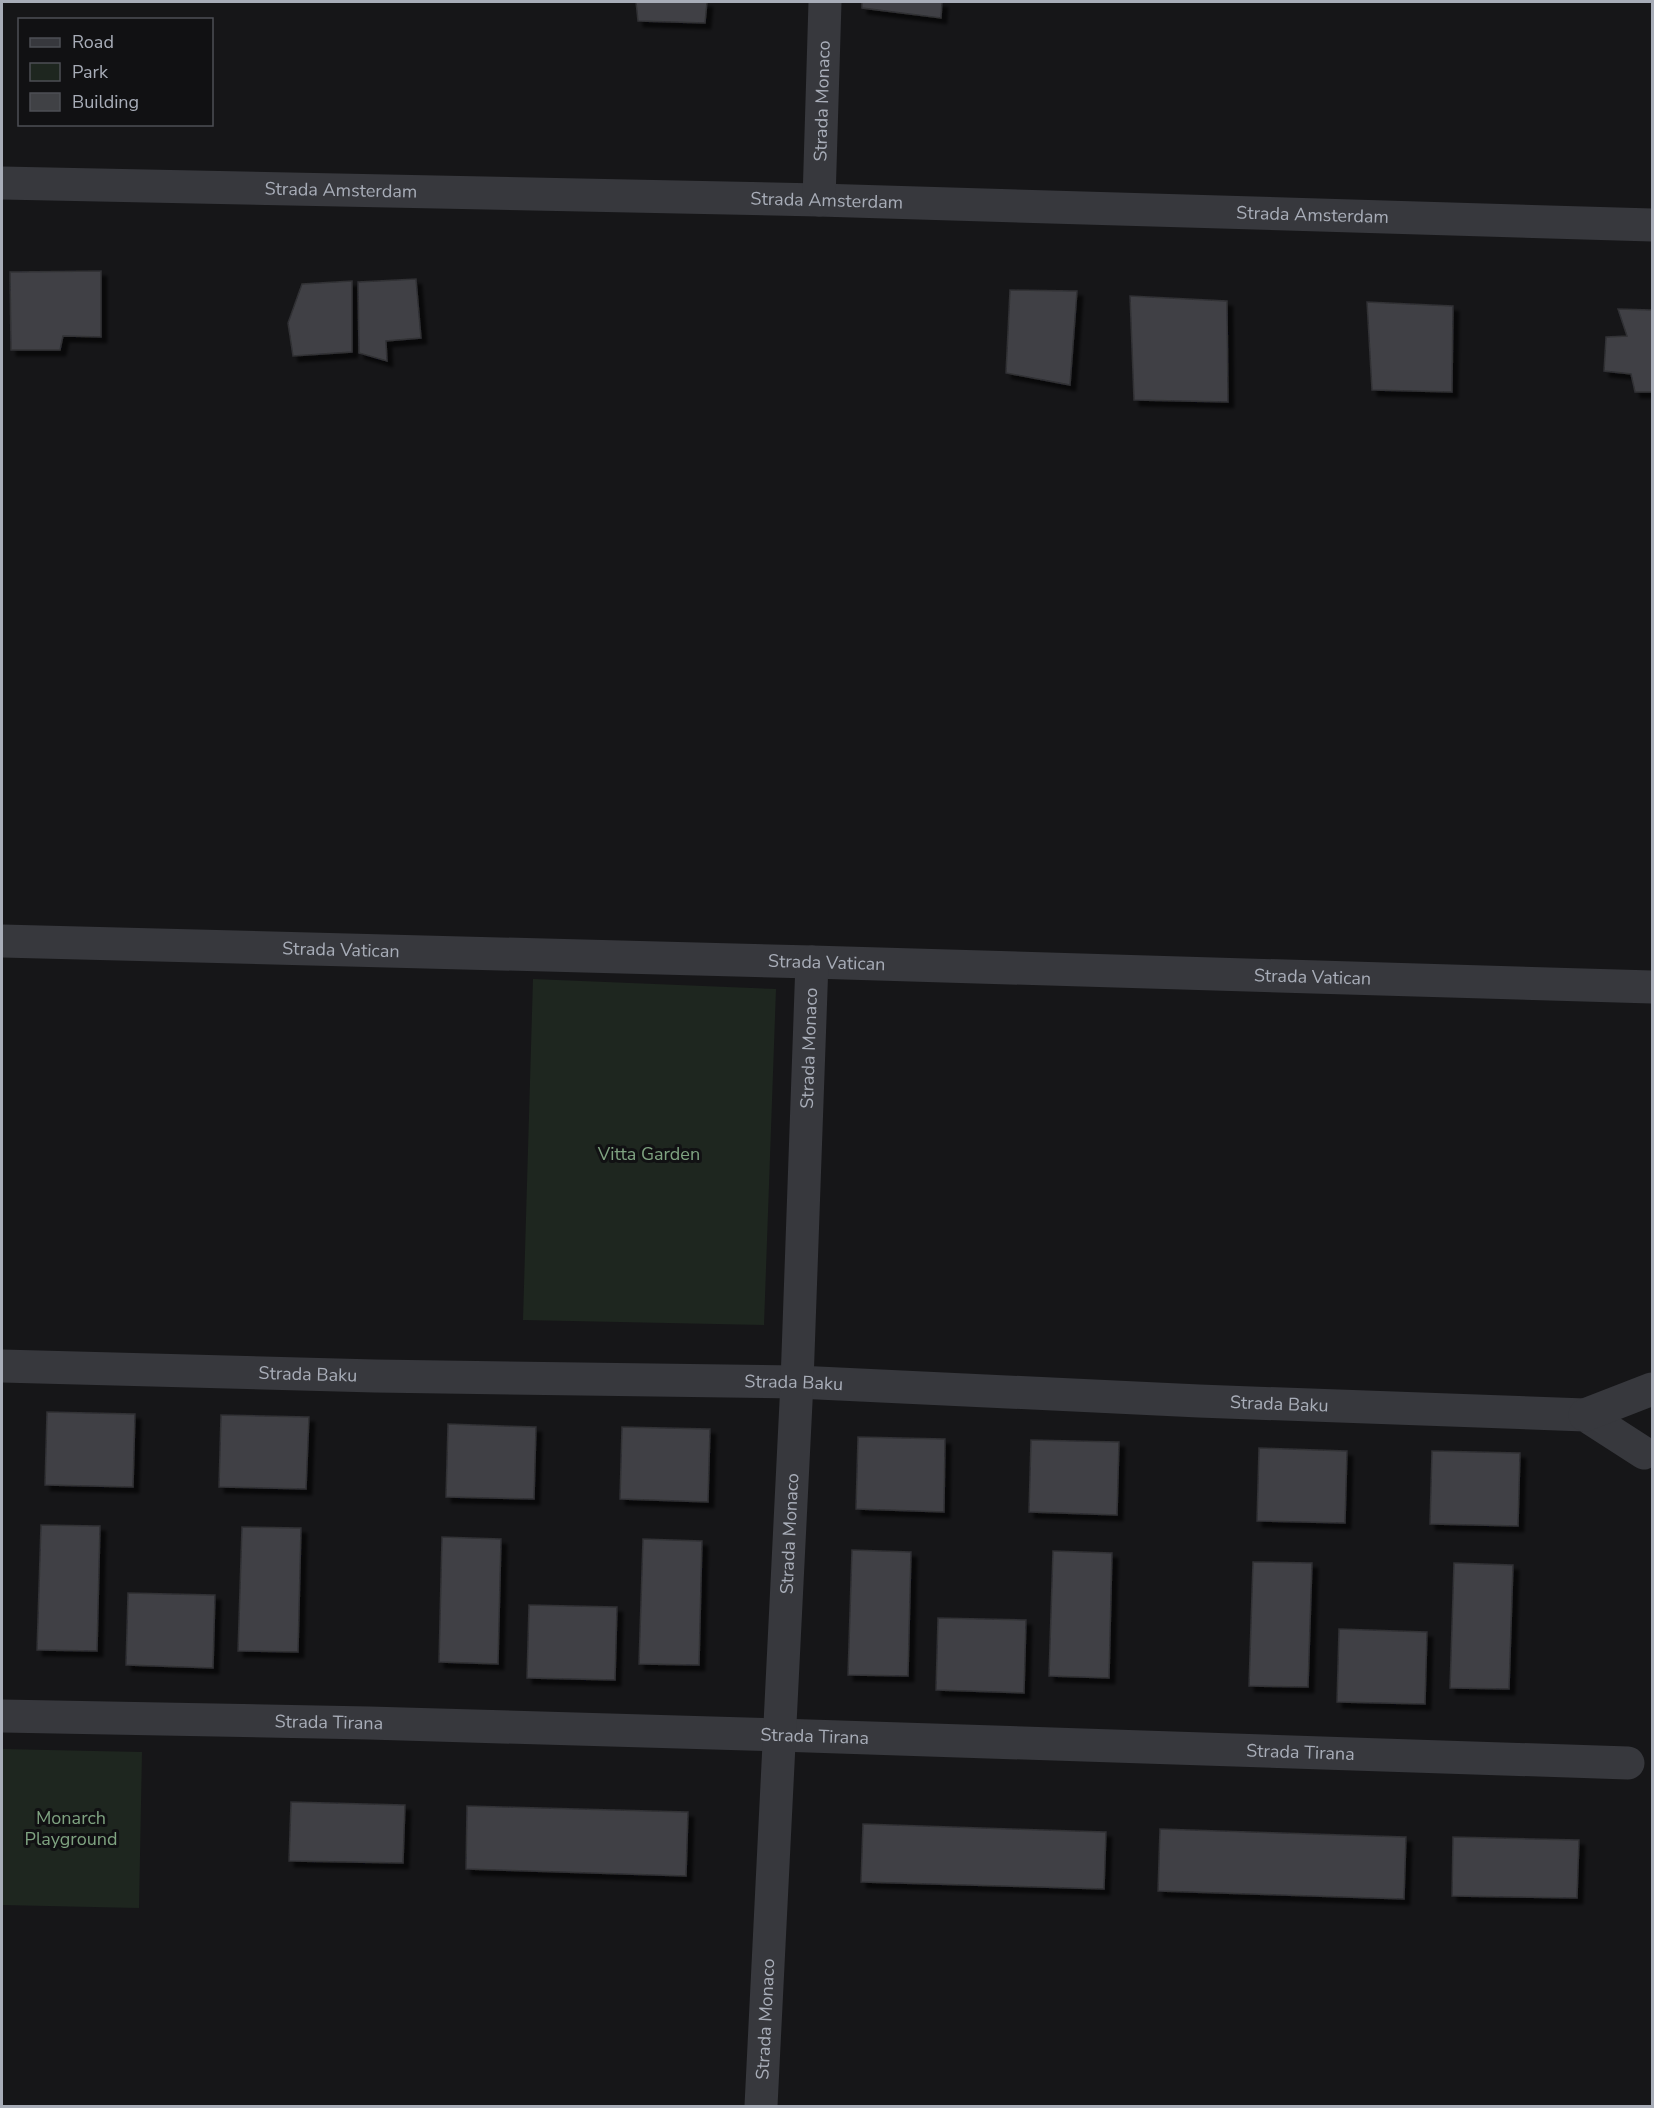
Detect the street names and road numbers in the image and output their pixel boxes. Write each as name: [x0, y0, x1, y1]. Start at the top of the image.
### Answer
street label: Strada Monaco: [808, 40, 836, 162]
street label: Strada Amsterdam: [264, 176, 418, 204]
street label: Strada Amsterdam: [750, 187, 903, 215]
street label: Strada Amsterdam: [1236, 201, 1389, 229]
street label: Strada Vatican: [282, 936, 400, 963]
street label: Strada Vatican: [768, 949, 886, 976]
street label: Strada Vatican: [1253, 963, 1372, 991]
street label: Strada Monaco: [795, 987, 823, 1109]
street label: Strada Baku: [258, 1361, 358, 1388]
street label: Strada Baku: [744, 1369, 844, 1396]
street label: Strada Baku: [1230, 1390, 1329, 1418]
street label: Strada Monaco: [774, 1473, 804, 1595]
street label: Strada Tirana: [274, 1709, 384, 1735]
street label: Strada Tirana: [760, 1722, 869, 1750]
street label: Strada Tirana: [1246, 1738, 1355, 1766]
street label: Strada Monaco: [750, 1958, 780, 2080]

